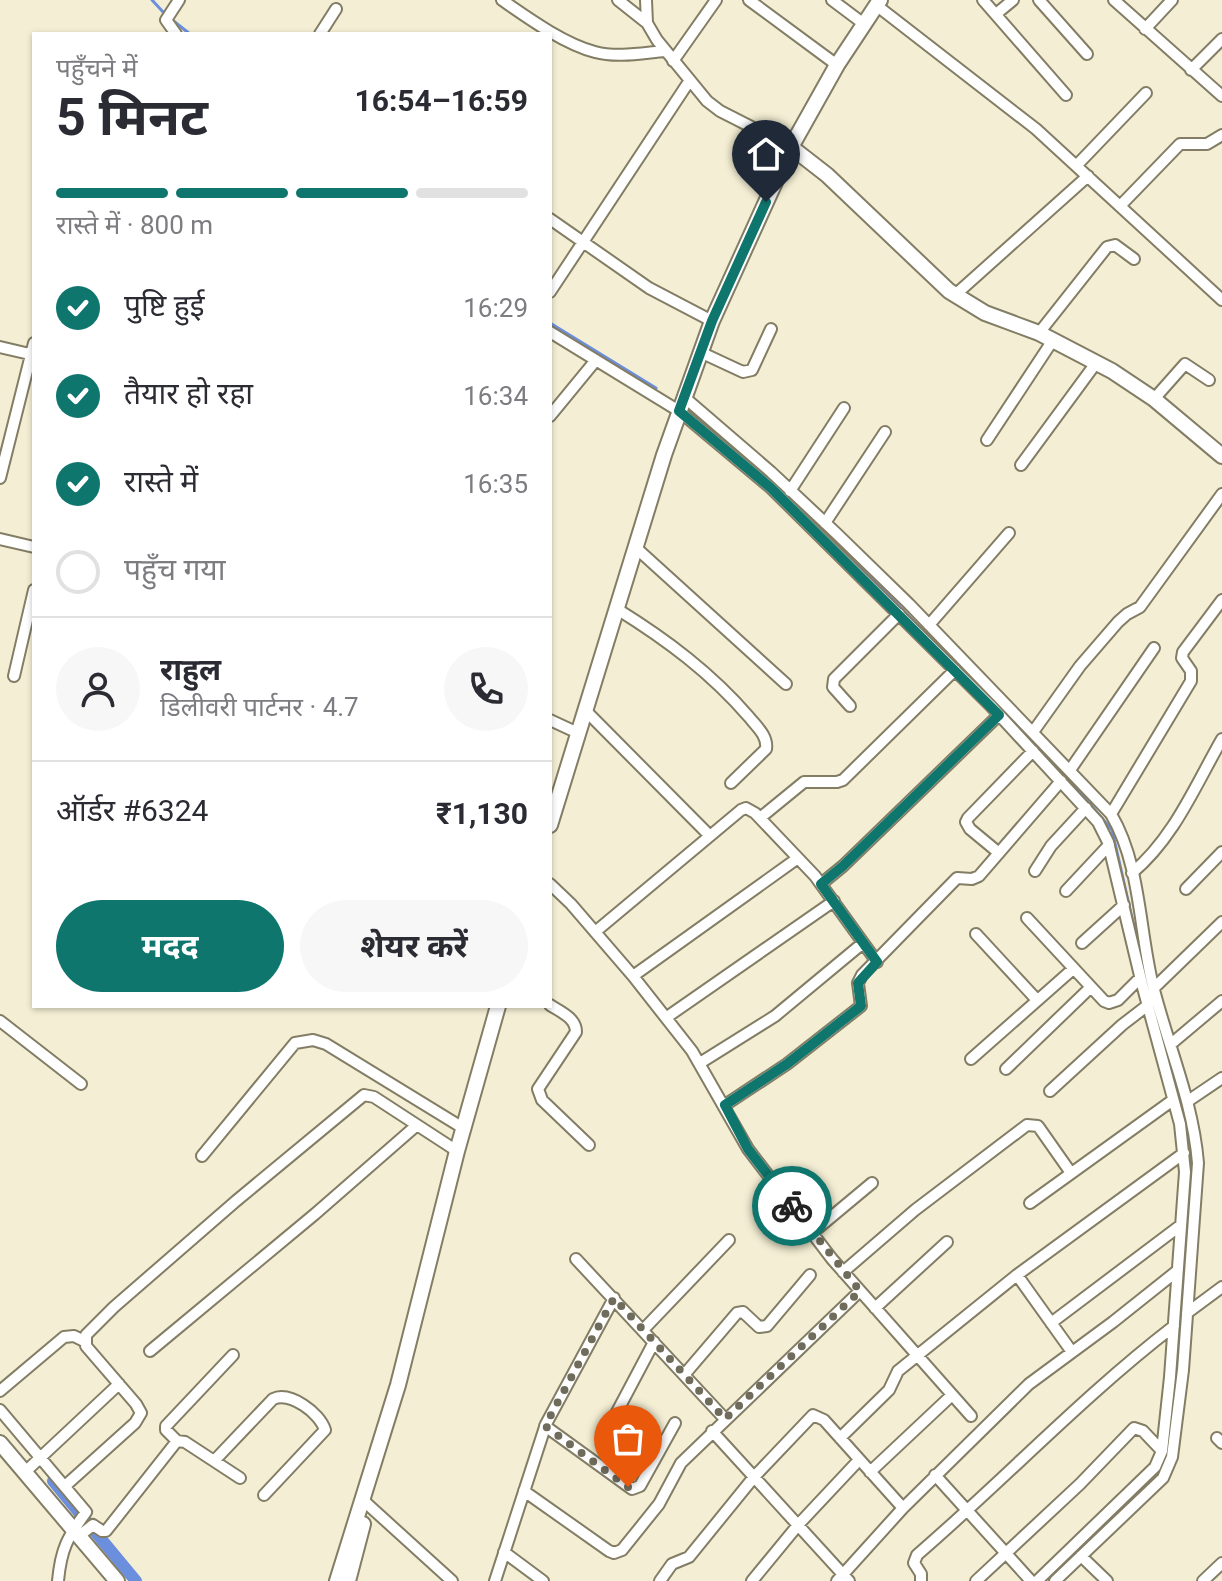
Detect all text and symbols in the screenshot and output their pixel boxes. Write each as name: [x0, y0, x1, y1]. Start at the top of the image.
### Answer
text: पहुँचने में: [56, 53, 138, 83]
text: 16:54–16:59: [354, 83, 528, 118]
text: 5 मिनट: [56, 87, 208, 148]
pin: [732, 120, 800, 202]
icon: home: [744, 132, 788, 176]
text: रास्ते में · 800 m: [56, 210, 213, 240]
icon: check: [56, 286, 100, 330]
text: पुष्टि हुई: [124, 288, 204, 323]
text: 16:29: [463, 293, 528, 323]
icon: check: [56, 374, 100, 418]
text: तैयार हो रहा: [124, 376, 253, 411]
text: 16:34: [463, 381, 528, 411]
icon: check: [56, 462, 100, 506]
text: रास्ते में: [124, 464, 198, 499]
text: 16:35: [463, 469, 528, 499]
text: पहुँच गया: [124, 552, 226, 587]
button: person: [56, 647, 140, 731]
button: phone: [444, 647, 528, 731]
text: राहुल: [160, 652, 221, 687]
text: डिलीवरी पार्टनर · 4.7: [160, 692, 359, 722]
text: ऑर्डर #6324: [56, 793, 208, 828]
text: ₹1,130: [436, 796, 528, 831]
button: मदद: [56, 900, 284, 992]
button: शेयर करें: [300, 900, 528, 992]
courier: [752, 1166, 832, 1246]
icon: bike: [770, 1184, 814, 1228]
pin: [594, 1405, 662, 1487]
icon: bag: [606, 1417, 650, 1461]

